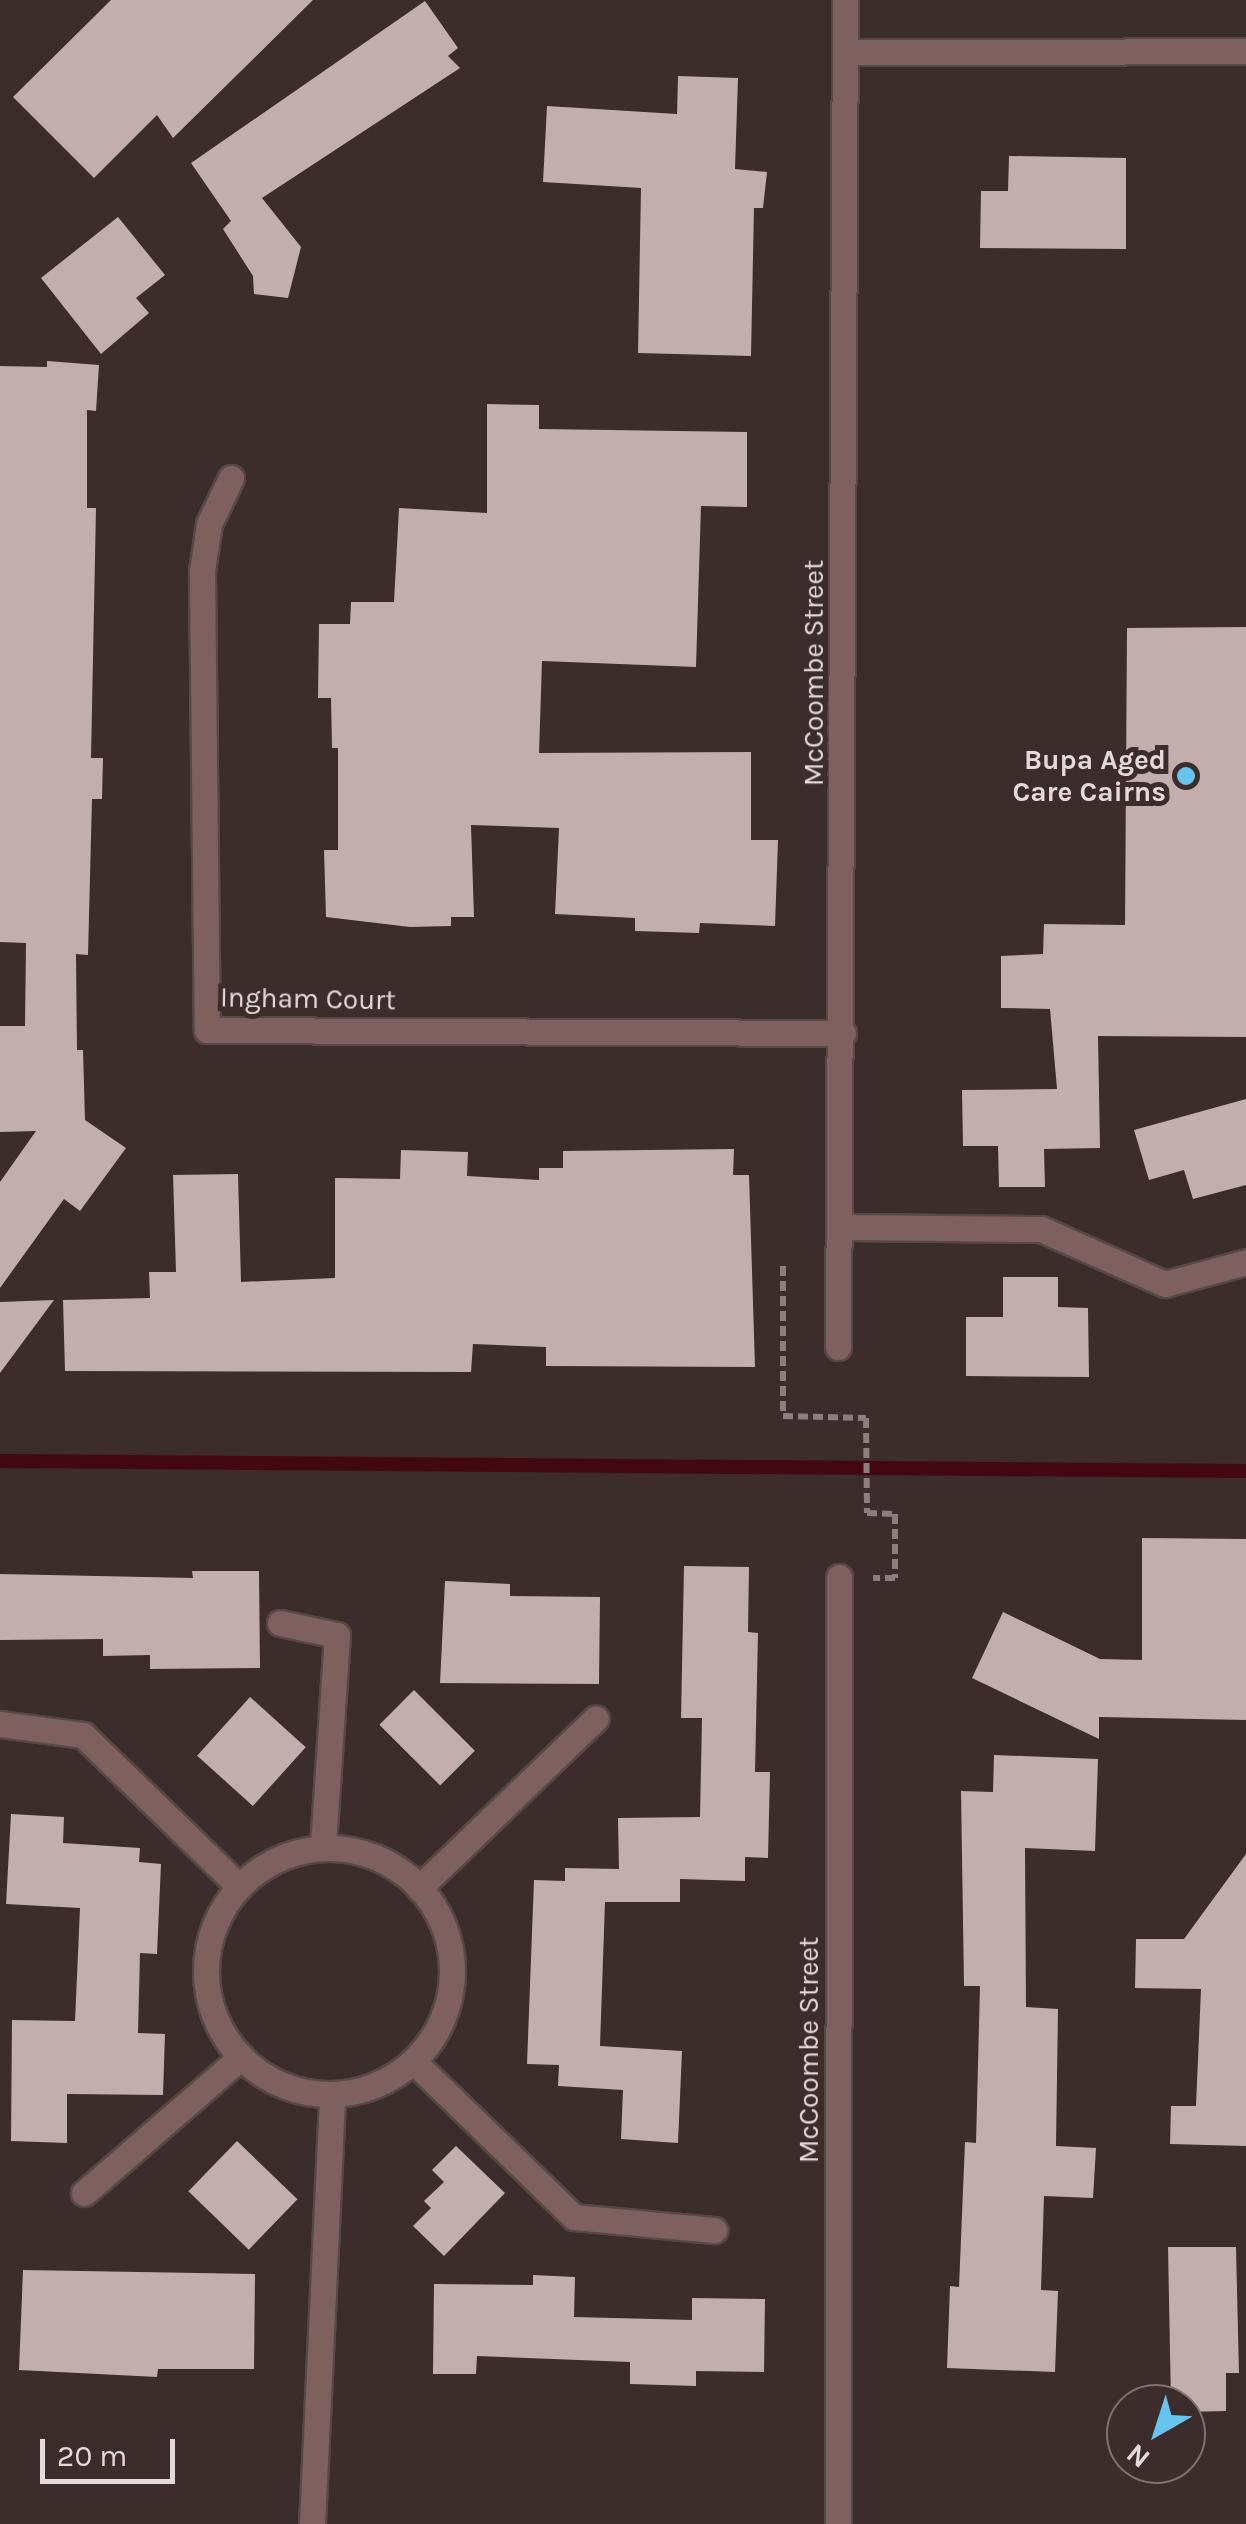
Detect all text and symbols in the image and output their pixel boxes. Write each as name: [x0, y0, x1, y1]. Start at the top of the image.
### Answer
street label: McCoombe Street: [797, 560, 831, 786]
place label: Bupa Aged Care Cairns: [1012, 743, 1166, 809]
marker: Bupa Aged Care Cairns: [1175, 765, 1197, 787]
street label: Ingham Court: [220, 981, 396, 1017]
street label: McCoombe Street: [792, 1937, 826, 2163]
north arrow: [1106, 2384, 1206, 2484]
scale bar: [45, 2419, 180, 2481]
text: N: [1120, 2437, 1156, 2475]
text: 20 m: [57, 2438, 127, 2474]

